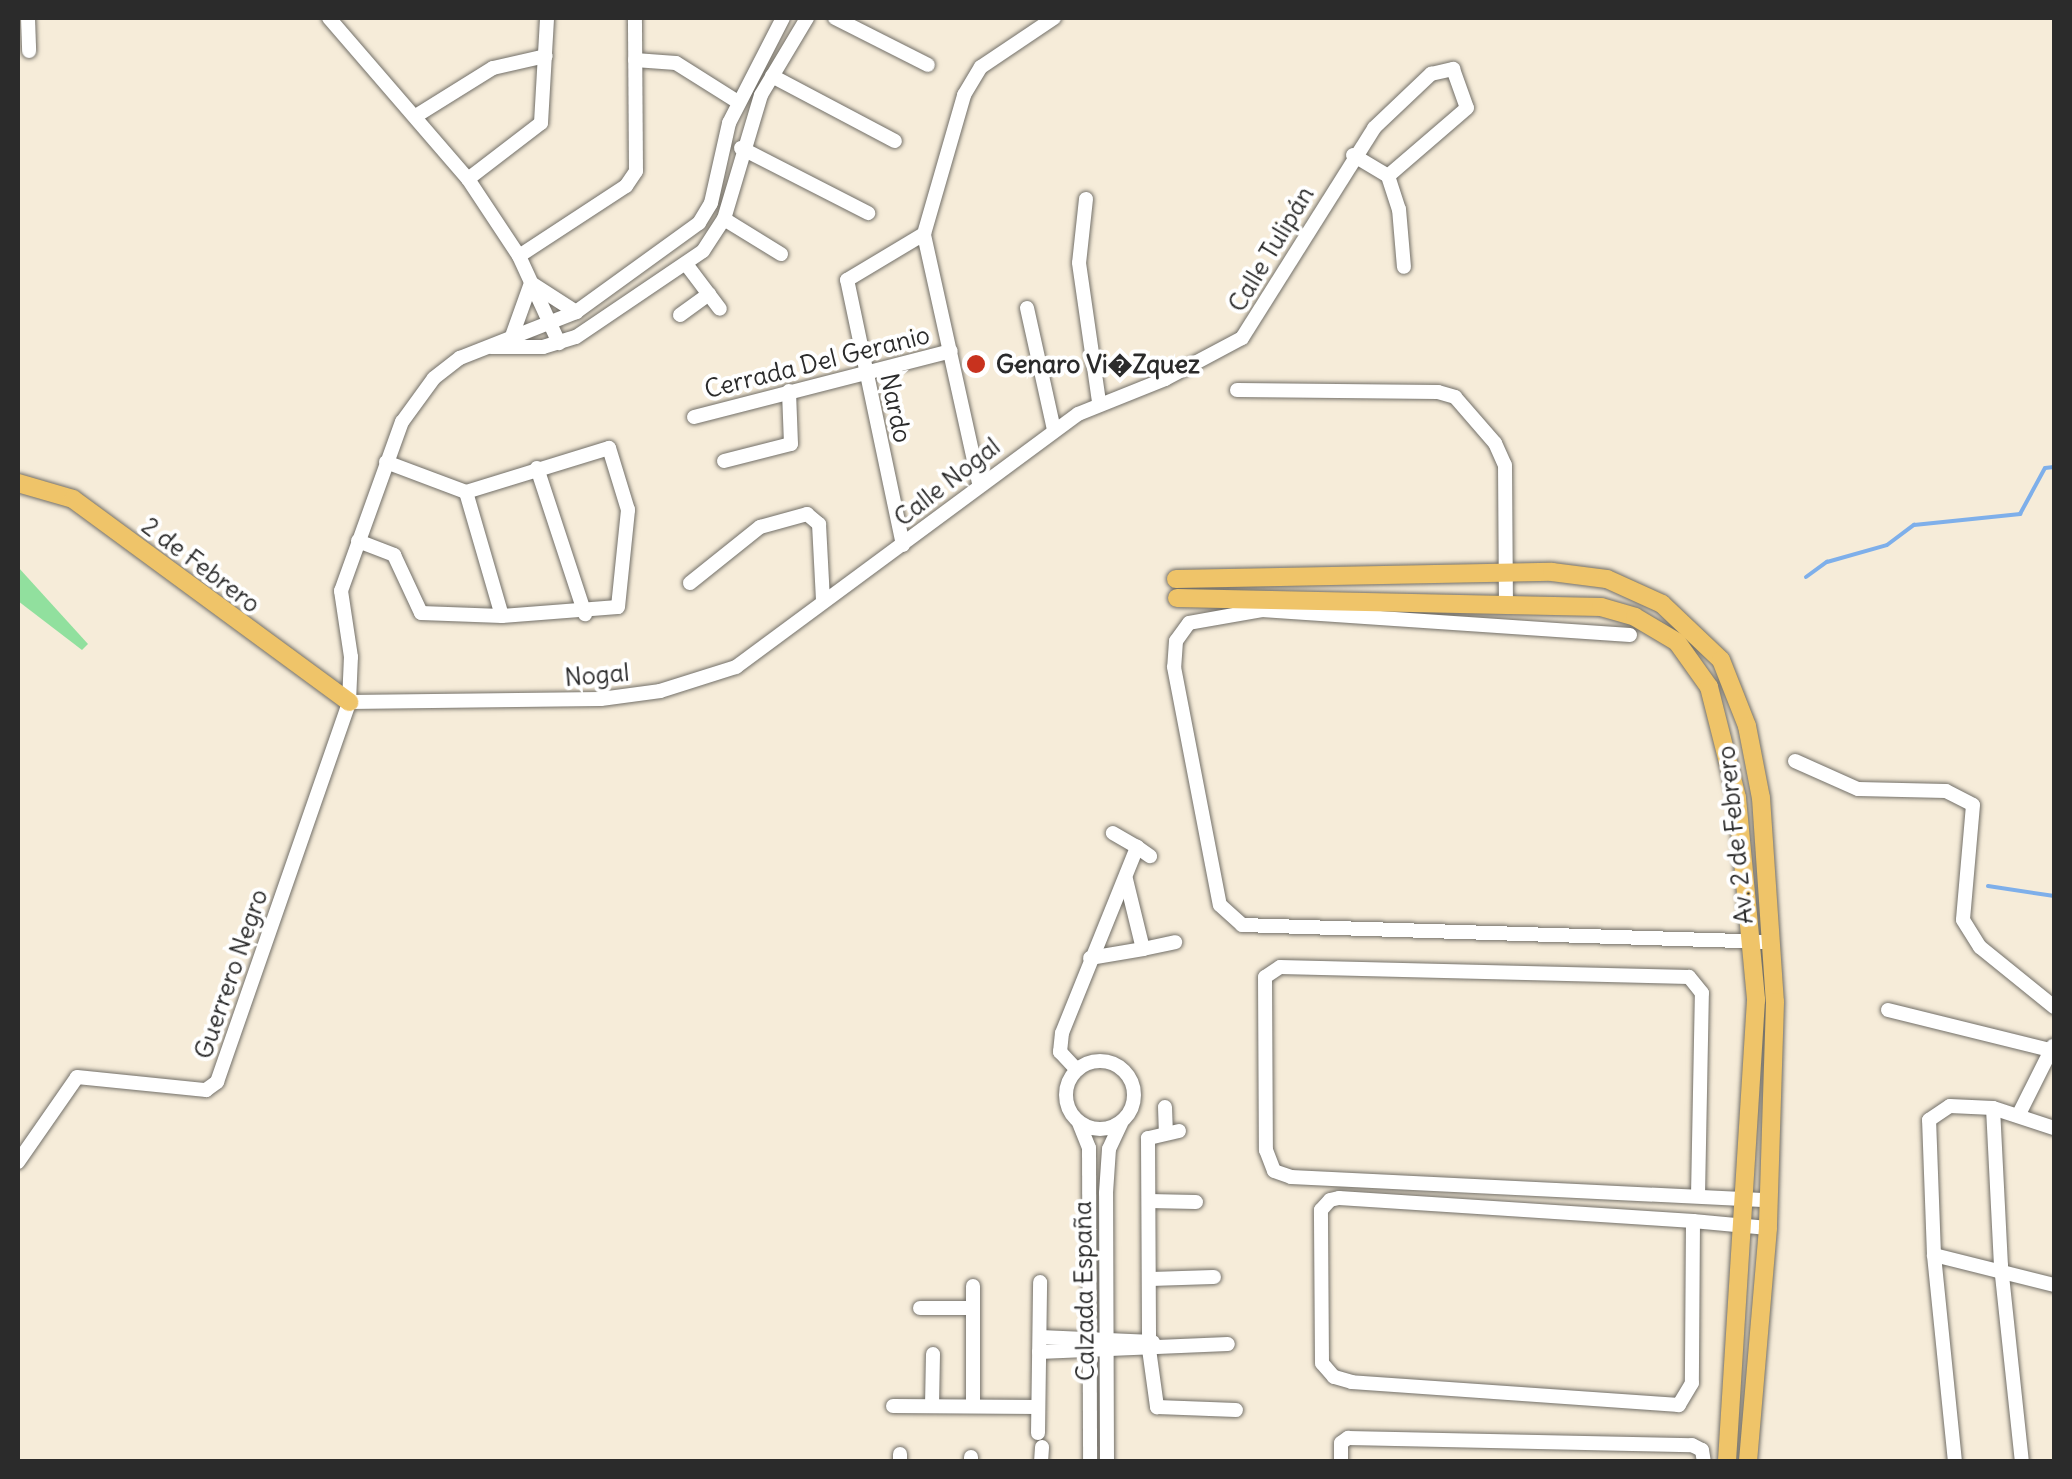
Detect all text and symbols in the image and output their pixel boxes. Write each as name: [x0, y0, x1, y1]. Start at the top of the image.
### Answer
street label: Calle Tulipán: [1222, 181, 1320, 317]
street label: Cerrada Del Geranio: [701, 319, 933, 405]
place label: Genaro Vi�Zquez: [996, 349, 1200, 379]
marker: Genaro Vi�Zquez: [965, 353, 987, 375]
street label: Nardo: [874, 371, 918, 445]
street label: Calle Nogal: [888, 431, 1006, 533]
street label: 2 de Febrero: [136, 511, 266, 619]
street label: Nogal: [563, 657, 631, 693]
street label: Av. 2 de Febrero: [1711, 744, 1759, 926]
street label: Guerrero Negro: [188, 885, 274, 1063]
street label: Calzada España: [1067, 1201, 1101, 1381]

